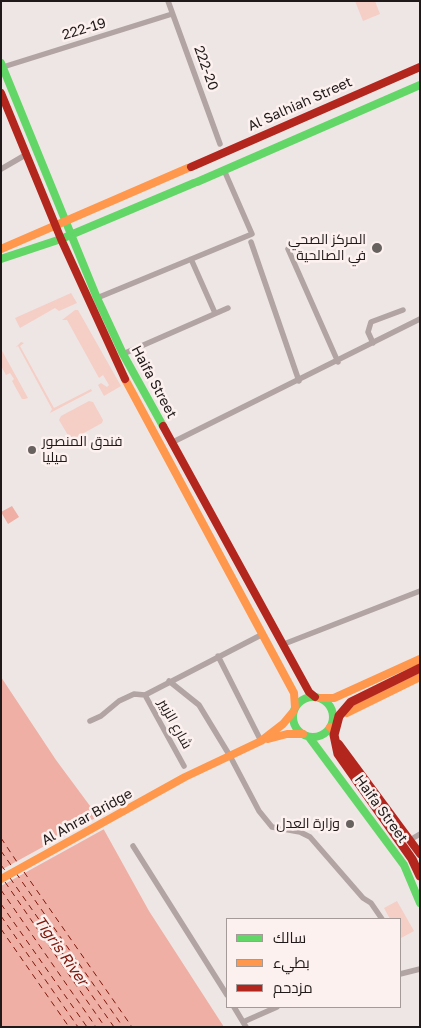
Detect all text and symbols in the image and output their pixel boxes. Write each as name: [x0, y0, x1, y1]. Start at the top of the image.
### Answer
street label: 222-19: [60, 14, 108, 44]
street label: 222-20: [190, 43, 222, 93]
street label: Al Salhiah Street: [245, 73, 355, 135]
place label: المركز الصحي في الصالحية: [288, 232, 366, 264]
marker: المركز الصحي في الصالحية: [370, 241, 384, 255]
street label: Haifa Street: [128, 343, 180, 421]
place label: فندق المنصور ميليا: [42, 434, 123, 467]
marker: فندق المنصور ميليا: [26, 444, 38, 456]
street label: شارع الزبير: [154, 696, 196, 752]
street label: Haifa Street: [351, 772, 411, 846]
street label: Al Ahrar Bridge: [39, 785, 135, 849]
place label: وزارة العدل: [276, 816, 340, 832]
marker: وزارة العدل: [344, 818, 356, 830]
water label: Tigris River: [30, 913, 92, 989]
legend: [226, 918, 401, 1008]
text: سالك: [273, 928, 306, 946]
text: بطيء: [273, 953, 310, 971]
text: مزدحم: [273, 978, 313, 996]

